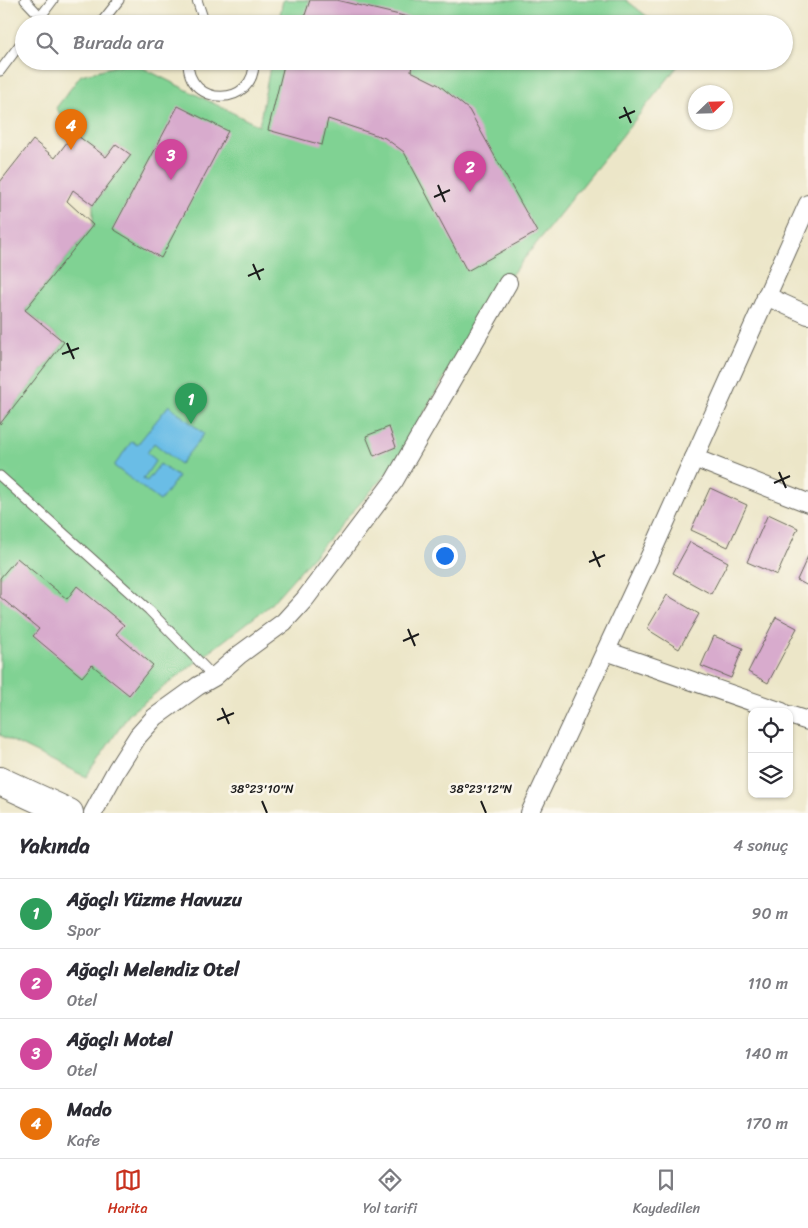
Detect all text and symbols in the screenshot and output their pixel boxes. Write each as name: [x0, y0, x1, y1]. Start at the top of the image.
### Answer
search box: [15, 15, 793, 70]
text: Burada ara: [73, 26, 164, 59]
icon: search: [33, 29, 61, 57]
north arrow: [688, 85, 733, 130]
pin: 4: [55, 109, 87, 150]
pin: 3: [155, 139, 187, 180]
pin: 2: [454, 151, 486, 192]
pin: 1: [175, 383, 207, 424]
your location: [432, 543, 458, 569]
map controls: [748, 708, 793, 798]
button: locate: [748, 708, 793, 753]
button: layers: [748, 753, 793, 798]
text: 38°23'10"N: [231, 778, 294, 800]
text: 38°23'12"N: [450, 778, 513, 800]
text: Yakında: [20, 827, 90, 865]
text: 4 sonuç: [733, 831, 788, 860]
text: Ağaçlı Yüzme Havuzu: [67, 883, 242, 916]
text: 1: [33, 899, 39, 928]
text: 90 m: [752, 899, 788, 928]
text: Spor: [67, 916, 100, 945]
text: Ağaçlı Melendiz Otel: [67, 953, 239, 986]
text: 2: [31, 969, 41, 998]
text: 110 m: [748, 969, 788, 998]
text: Otel: [67, 986, 97, 1015]
text: Ağaçlı Motel: [67, 1023, 172, 1056]
text: 3: [32, 1039, 40, 1068]
text: 140 m: [745, 1039, 788, 1068]
text: Otel: [67, 1056, 97, 1085]
text: Mado: [67, 1093, 112, 1126]
text: 4: [31, 1109, 41, 1138]
text: 170 m: [745, 1109, 788, 1138]
text: Kafe: [67, 1126, 100, 1155]
tab: Harita: [108, 1166, 148, 1221]
tab: Yol tarifi: [363, 1166, 417, 1221]
tab: Kaydedilen: [633, 1166, 700, 1221]

